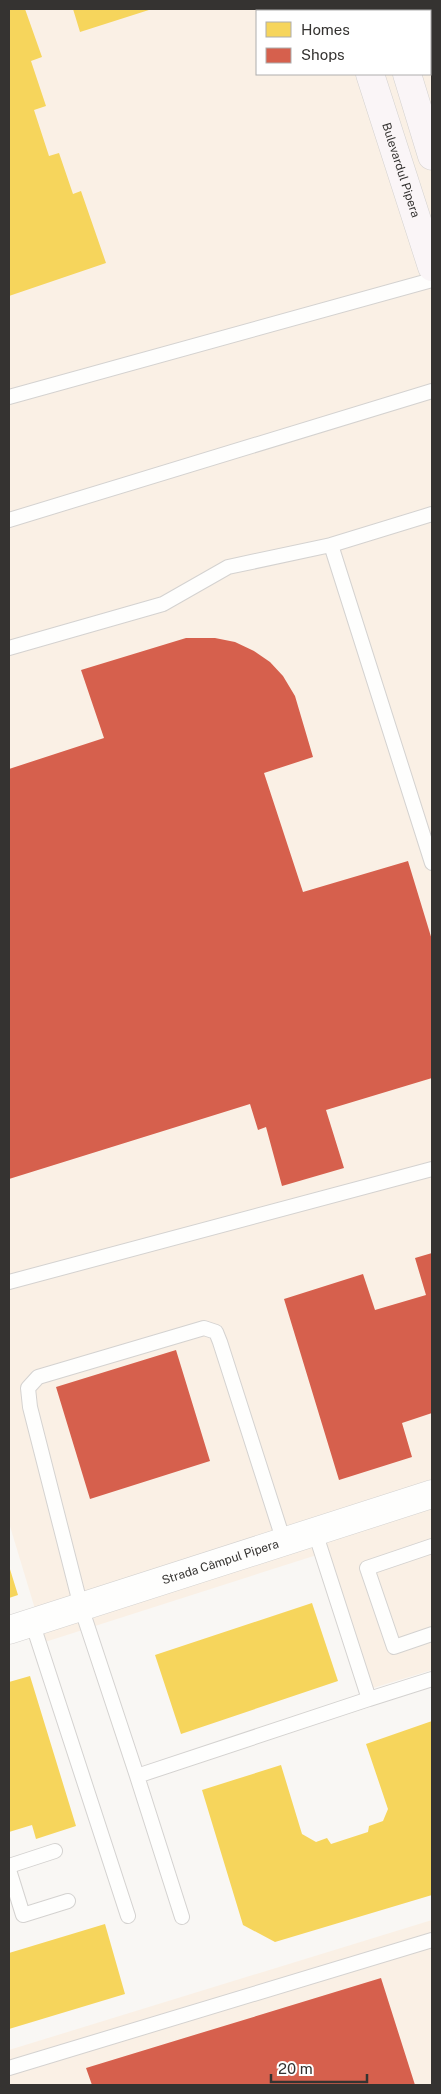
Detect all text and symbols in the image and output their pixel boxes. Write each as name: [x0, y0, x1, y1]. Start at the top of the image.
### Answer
legend: [256, 10, 431, 75]
text: Homes: [301, 21, 350, 38]
text: Shops: [301, 46, 345, 63]
street label: Bulevardul Pipera: [379, 121, 423, 219]
street label: Strada Câmpul Pipera: [160, 1537, 281, 1587]
scale bar: [271, 2052, 367, 2084]
text: 20 m: [278, 2060, 313, 2077]

